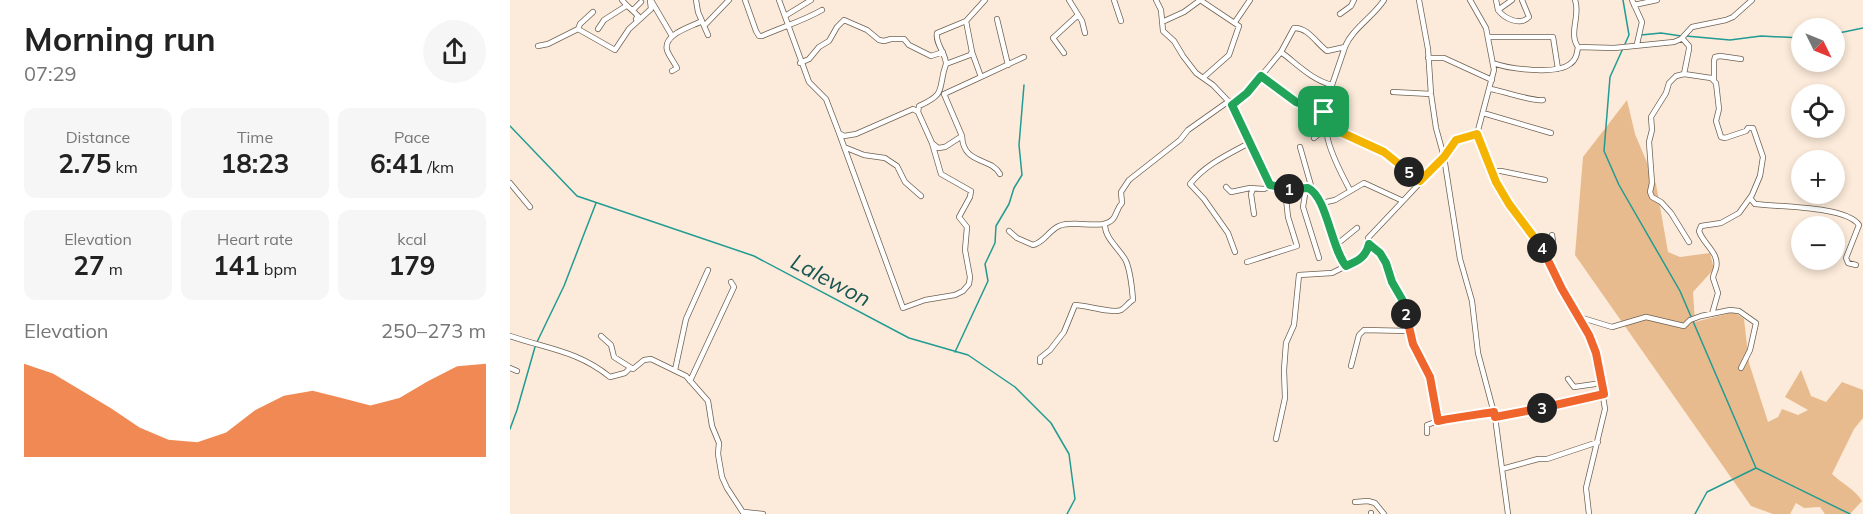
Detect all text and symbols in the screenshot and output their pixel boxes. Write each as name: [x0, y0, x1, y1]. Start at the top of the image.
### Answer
text: Morning run: [24, 18, 216, 59]
north arrow: [1791, 18, 1845, 72]
map controls: [1791, 18, 1845, 270]
button: share: [423, 20, 486, 83]
text: 07:29: [24, 61, 77, 86]
button: locate: [1791, 84, 1845, 138]
pin: [1298, 86, 1349, 137]
icon: arrive: [1307, 95, 1340, 128]
text: Distance: [66, 127, 130, 147]
text: Time: [237, 127, 273, 147]
text: Pace: [394, 127, 430, 147]
text: 2.75: [58, 147, 111, 180]
text: 18:23: [221, 147, 289, 180]
text: 6:41: [370, 147, 423, 180]
button: +: [1791, 150, 1845, 204]
text: km: [111, 157, 138, 177]
text: /km: [423, 157, 454, 177]
pin: 5: [1394, 157, 1424, 187]
text: 5: [1404, 162, 1414, 182]
pin: 1: [1274, 174, 1304, 204]
text: 1: [1284, 179, 1294, 199]
button: −: [1791, 216, 1845, 270]
text: Elevation: [64, 229, 132, 249]
text: Heart rate: [217, 229, 293, 249]
text: kcal: [397, 229, 427, 249]
pin: 4: [1527, 233, 1557, 263]
text: 4: [1537, 238, 1547, 258]
water label: Lalewon: [786, 247, 876, 313]
text: 27: [73, 249, 104, 282]
text: 141: [213, 249, 260, 282]
text: 179: [389, 249, 435, 282]
text: m: [104, 259, 123, 279]
text: bpm: [260, 259, 297, 279]
pin: 2: [1391, 299, 1421, 329]
text: 2: [1401, 304, 1411, 324]
text: Elevation: [24, 318, 109, 343]
text: 250–273 m: [381, 318, 486, 343]
pin: 3: [1527, 393, 1557, 423]
text: 3: [1537, 398, 1547, 418]

